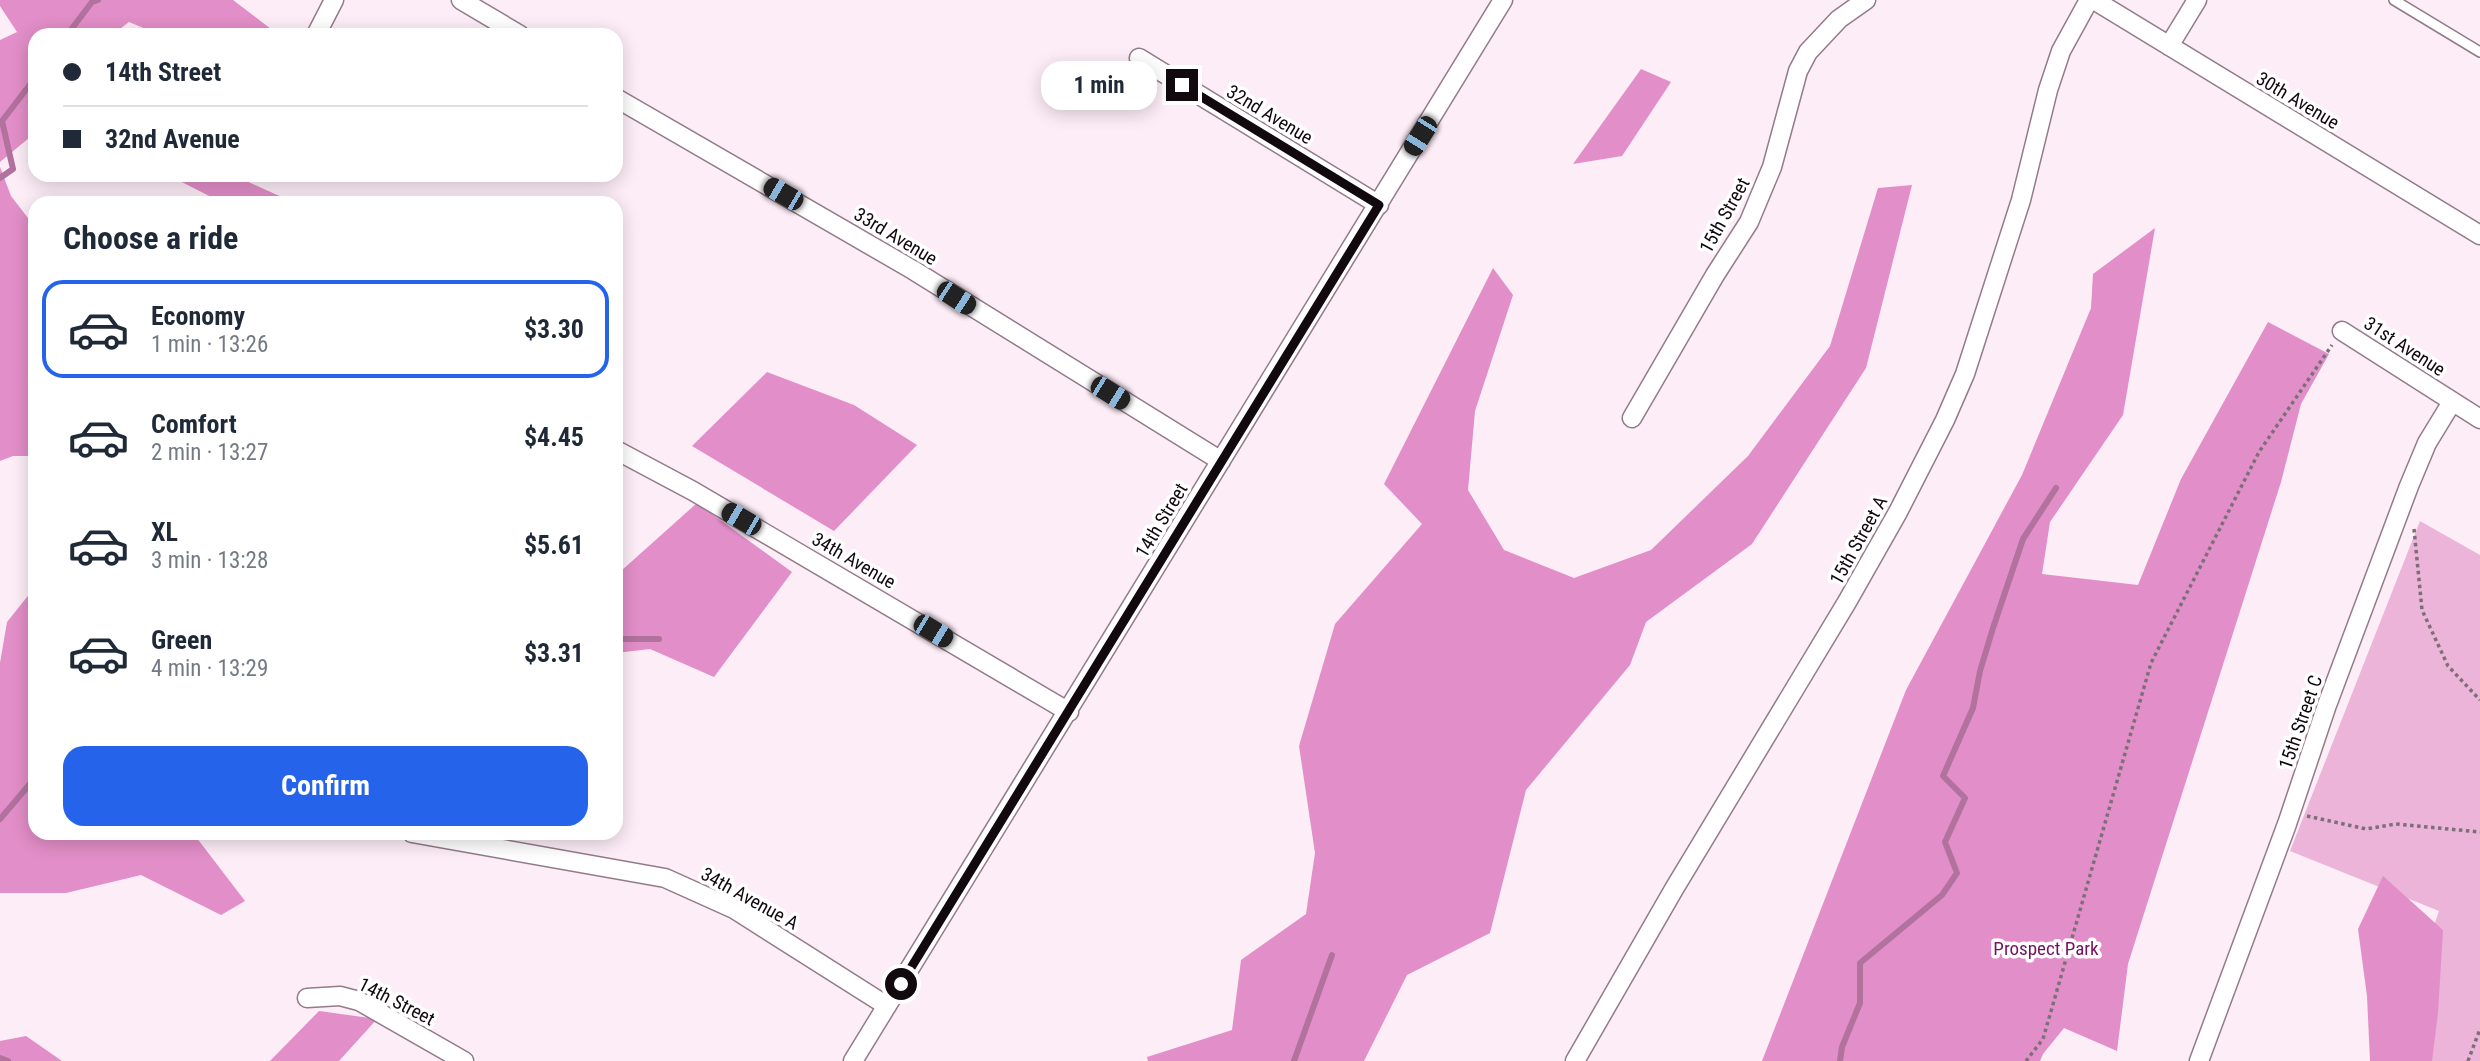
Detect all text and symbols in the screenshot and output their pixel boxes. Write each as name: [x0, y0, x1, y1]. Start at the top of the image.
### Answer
text: 14th Street: [105, 57, 221, 87]
callout: 1 min: [1042, 60, 1158, 110]
street label: 30th Avenue: [2252, 67, 2343, 134]
route end: [1166, 69, 1198, 101]
text: 1 min: [1073, 72, 1125, 99]
street label: 32nd Avenue: [1222, 80, 1317, 149]
car: [1400, 113, 1441, 159]
text: 32nd Avenue: [105, 124, 240, 154]
car: [760, 174, 807, 214]
street label: 15th Street: [1694, 174, 1754, 257]
street label: 33rd Avenue: [850, 203, 942, 270]
text: Choose a ride: [63, 219, 238, 257]
car: [933, 278, 980, 318]
icon: car: [67, 298, 130, 361]
text: Economy: [151, 301, 245, 331]
street label: 31st Avenue: [2360, 312, 2450, 381]
text: $3.30: [524, 314, 584, 344]
text: 1 min · 13:26: [151, 331, 268, 358]
car: [1087, 373, 1134, 413]
icon: car: [67, 406, 130, 469]
text: Comfort: [151, 409, 237, 439]
text: $4.45: [524, 422, 584, 452]
text: 2 min · 13:27: [151, 439, 268, 466]
street label: 14th Street: [1130, 479, 1193, 562]
street label: 15th Street A: [1825, 492, 1892, 589]
car: [718, 499, 765, 539]
icon: car: [67, 514, 130, 577]
text: XL: [151, 517, 178, 547]
street label: 34th Avenue: [808, 527, 900, 594]
text: $5.61: [524, 530, 584, 560]
text: 3 min · 13:28: [151, 547, 268, 574]
car: [910, 611, 957, 651]
icon: car: [67, 622, 130, 685]
text: Green: [151, 625, 212, 655]
text: $3.31: [524, 638, 584, 668]
text: 4 min · 13:29: [151, 655, 268, 682]
street label: 15th Street C: [2274, 672, 2327, 772]
button: Confirm: [63, 746, 588, 826]
street label: 34th Avenue A: [697, 862, 803, 935]
park label: Prospect Park: [1993, 937, 2099, 960]
route start: [885, 968, 917, 1000]
street label: 14th Street: [355, 972, 439, 1030]

